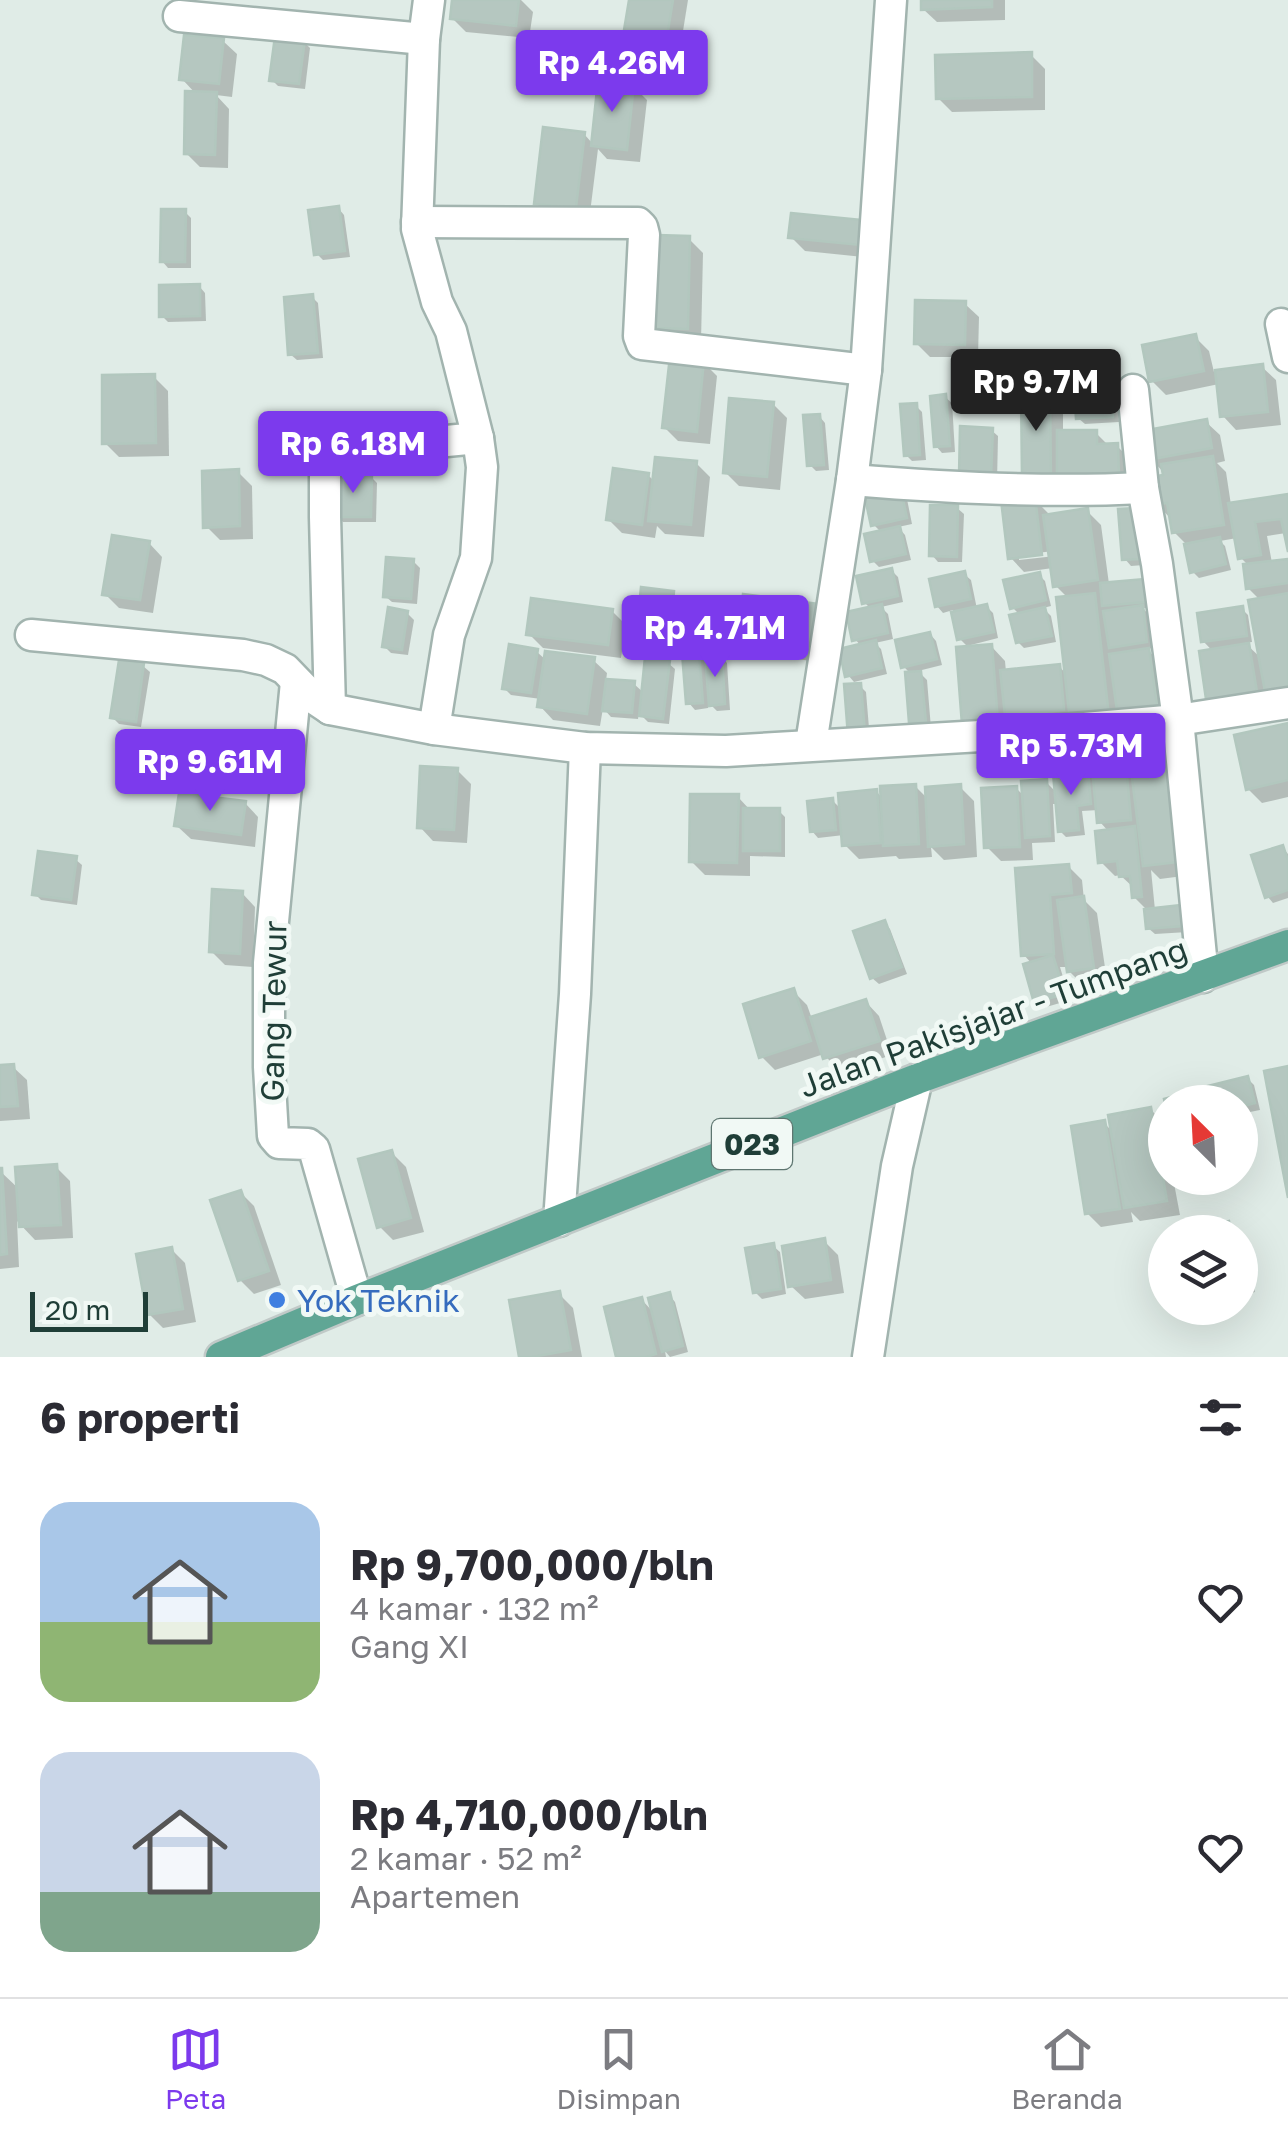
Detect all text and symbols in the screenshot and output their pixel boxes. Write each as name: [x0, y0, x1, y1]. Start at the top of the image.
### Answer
pin: Rp 4.26M: [509, 30, 715, 115]
text: Rp 4.26M: [538, 43, 686, 81]
pin: Rp 9.7M: [944, 349, 1128, 434]
text: Rp 9.7M: [973, 362, 1099, 400]
pin: Rp 6.18M: [250, 411, 456, 496]
text: Rp 6.18M: [280, 424, 426, 462]
pin: Rp 4.71M: [612, 595, 818, 680]
text: Rp 4.71M: [644, 608, 786, 646]
pin: Rp 5.73M: [968, 713, 1174, 798]
text: Rp 5.73M: [998, 726, 1144, 764]
pin: Rp 9.61M: [107, 729, 313, 814]
text: Rp 9.61M: [137, 742, 283, 780]
street label: Gang Tewur: [252, 920, 294, 1102]
street label: Jalan Pakisjajar - Tumpang: [794, 929, 1192, 1105]
north arrow: [1148, 1085, 1258, 1195]
map controls: [1148, 1085, 1258, 1325]
road number: 023: [712, 1119, 792, 1169]
button: layers: [1148, 1215, 1258, 1325]
place label: Yok Teknik: [297, 1281, 460, 1319]
scale bar: [30, 1287, 148, 1332]
marker: Yok Teknik: [266, 1289, 288, 1311]
text: 20 m: [45, 1293, 110, 1326]
icon: filters: [1193, 1390, 1248, 1445]
text: 6 properti: [40, 1392, 240, 1442]
text: Rp 9,700,000/bln: [350, 1539, 714, 1589]
icon: home: [120, 1542, 240, 1662]
icon: heart: [1193, 1575, 1248, 1630]
text: 4 kamar · 132 m²: [350, 1589, 598, 1627]
text: Gang XI: [350, 1627, 469, 1665]
text: Rp 4,710,000/bln: [350, 1789, 708, 1839]
icon: home: [120, 1792, 240, 1912]
icon: heart: [1193, 1825, 1248, 1880]
text: 2 kamar · 52 m²: [350, 1839, 582, 1877]
text: Apartemen: [350, 1877, 520, 1915]
tab: Peta: [165, 2022, 226, 2115]
tab: Disimpan: [557, 2022, 681, 2115]
tab: Beranda: [1011, 2022, 1123, 2115]

